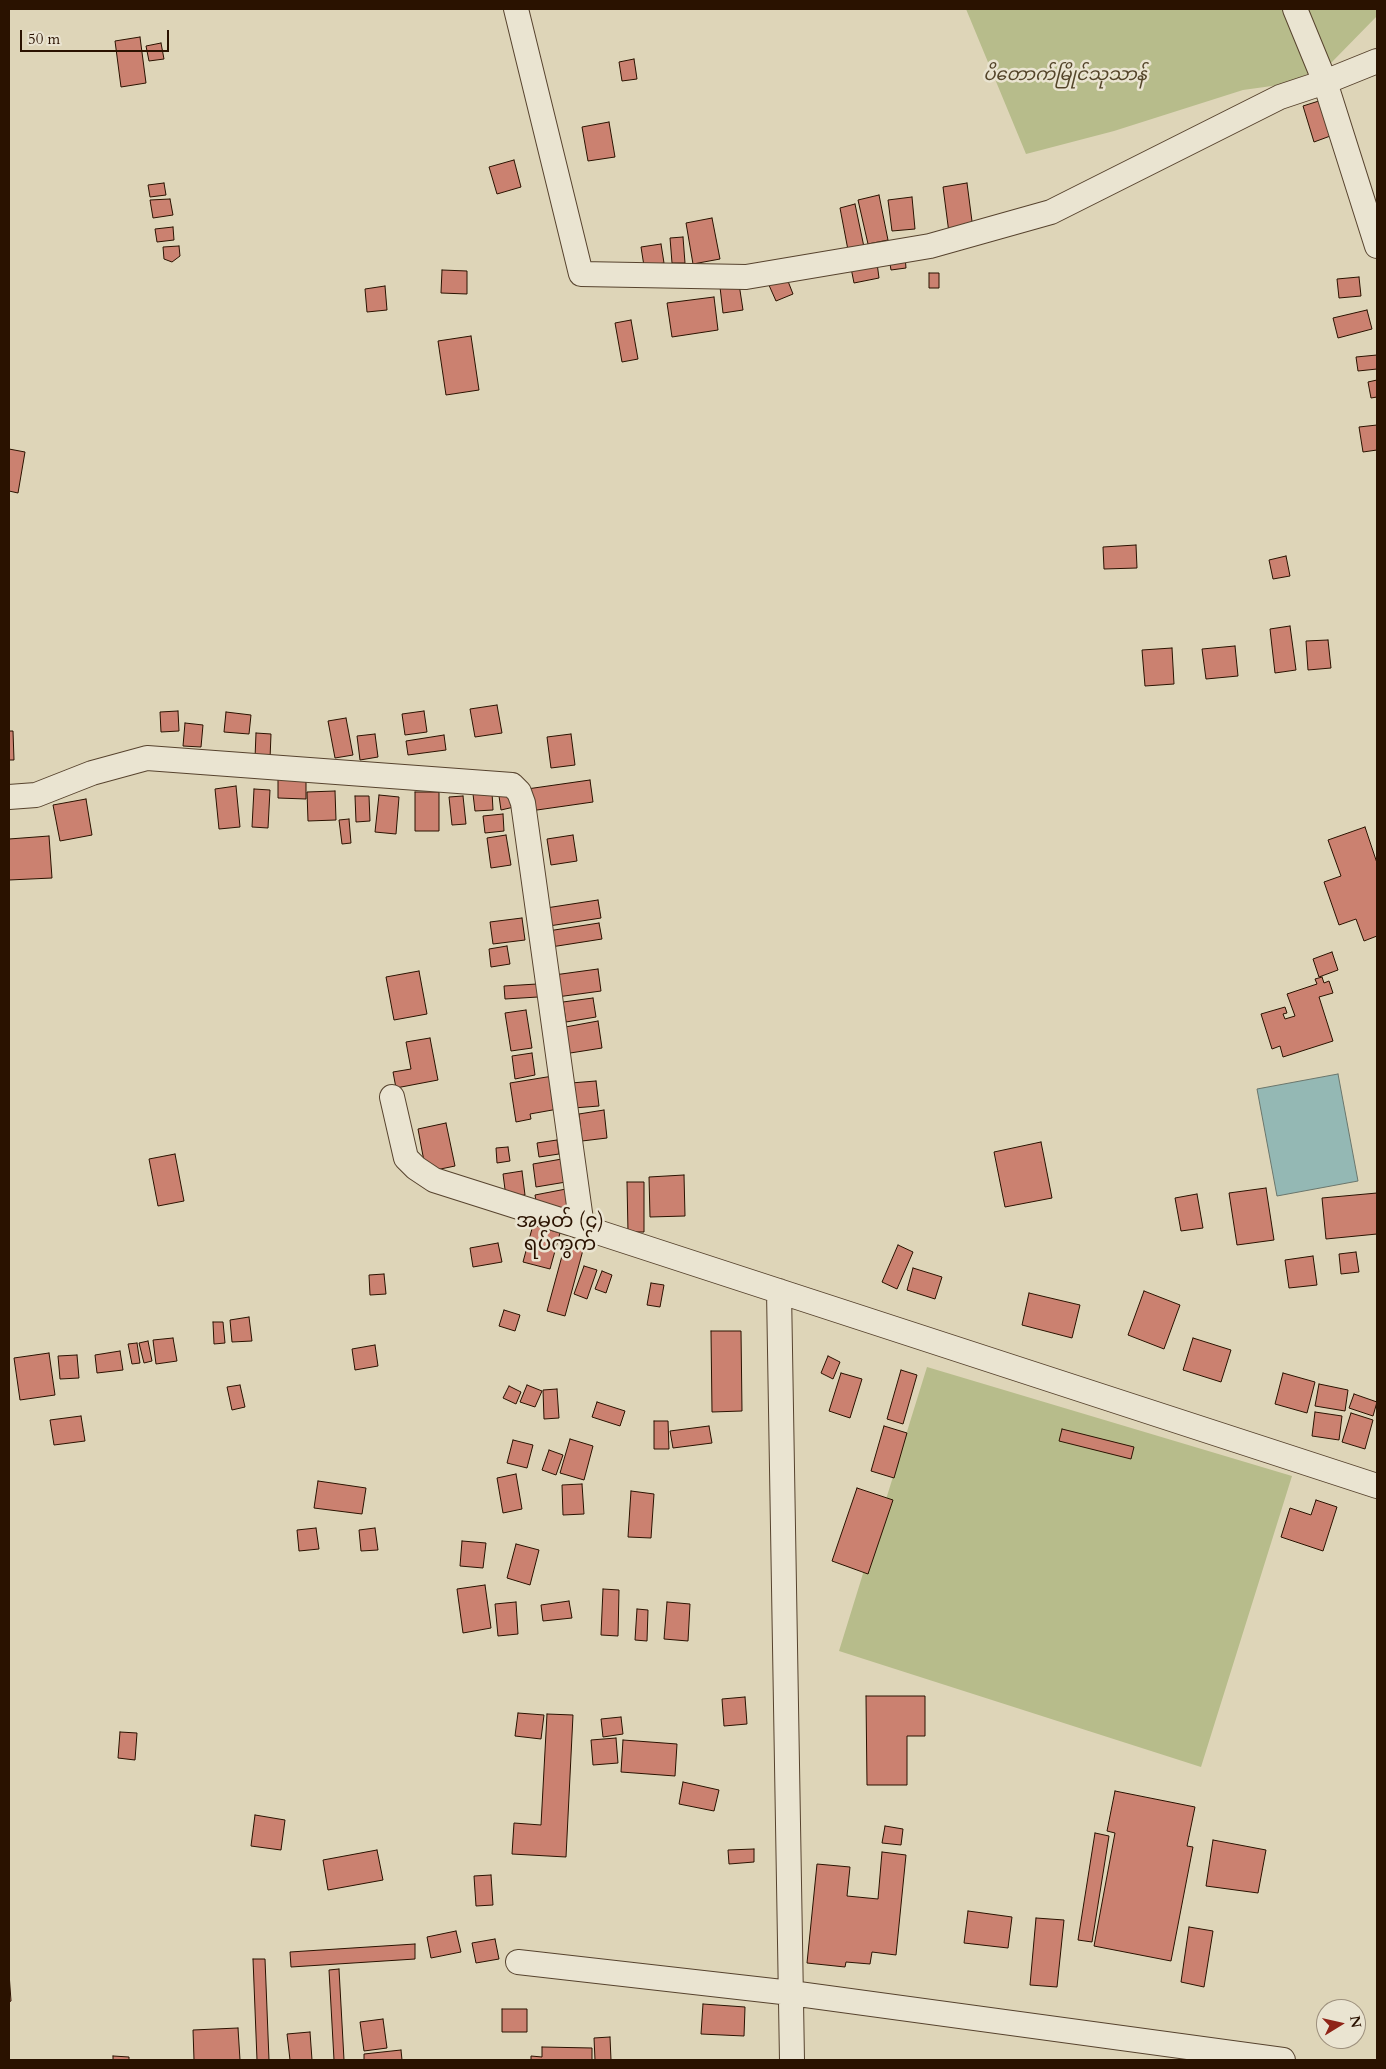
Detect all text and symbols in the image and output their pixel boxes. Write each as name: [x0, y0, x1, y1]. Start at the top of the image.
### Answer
scale bar: [22, 20, 171, 52]
text: 50 m: [28, 29, 60, 49]
park label: ပိတောက်မြိုင်သုသာန်: [983, 65, 1147, 87]
district label: အမှတ် (၄) ရပ်ကွက်: [516, 1210, 604, 1257]
north arrow: [1316, 1999, 1366, 2049]
text: N: [1345, 2014, 1366, 2029]

